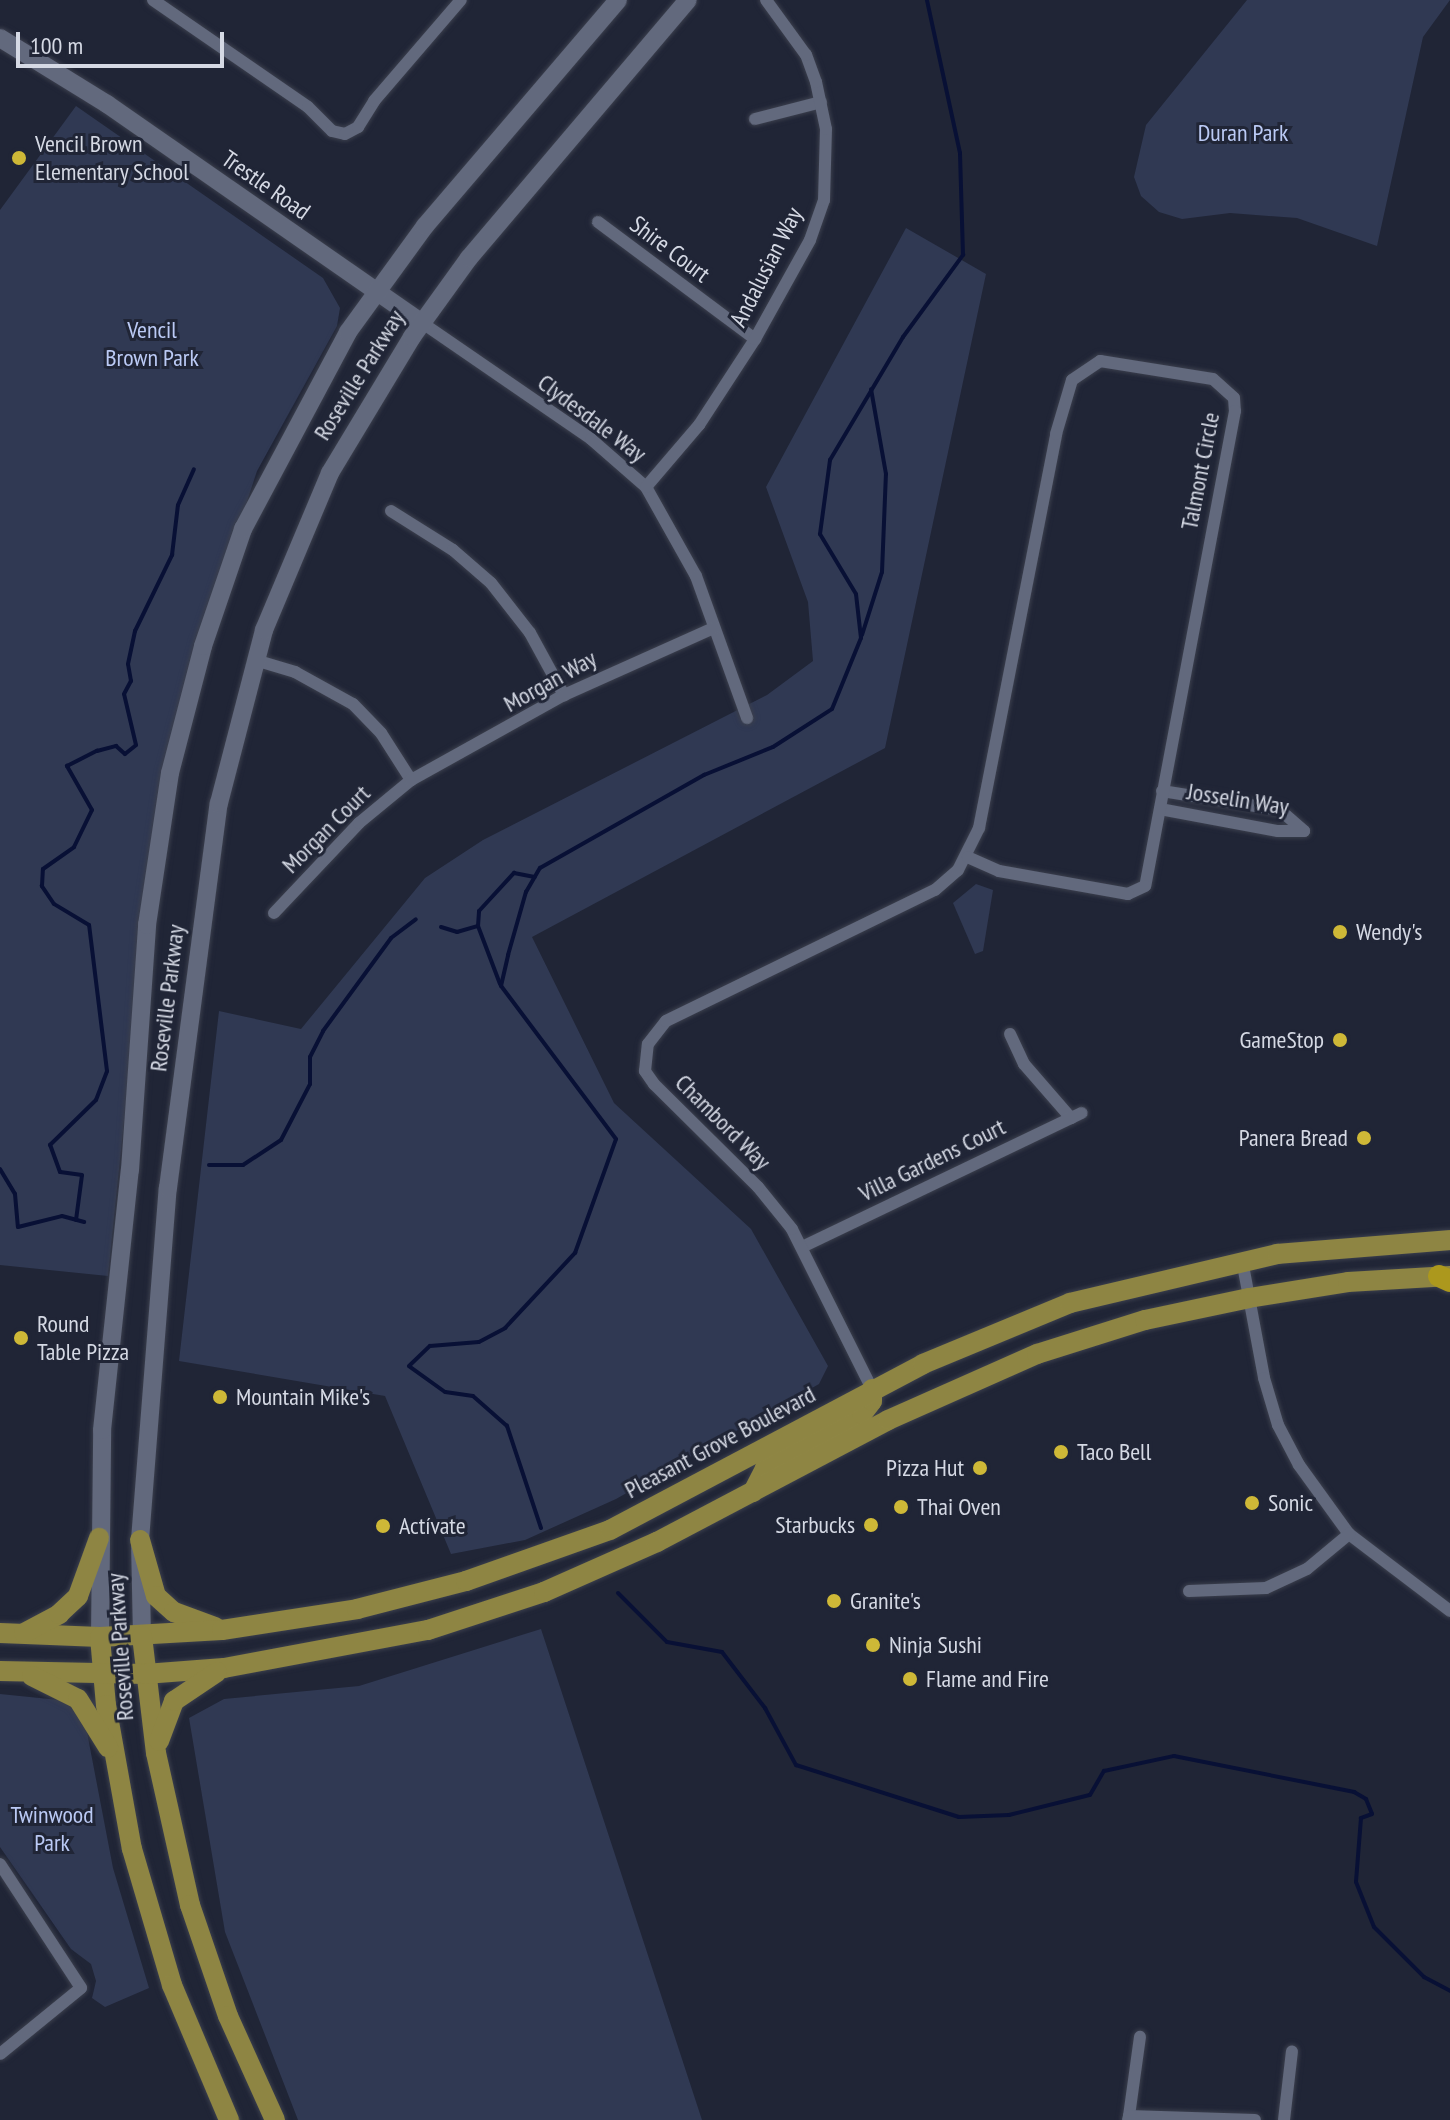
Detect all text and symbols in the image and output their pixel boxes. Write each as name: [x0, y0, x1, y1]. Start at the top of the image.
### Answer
scale bar: [20, 16, 228, 66]
text: 100 m: [30, 30, 83, 61]
park label: Duran Park: [1198, 119, 1288, 147]
place label: Vencil Brown Elementary School: [35, 130, 189, 186]
street label: Trestle Road: [216, 144, 316, 226]
marker: Vencil Brown Elementary School: [10, 149, 28, 167]
street label: Andalusian Way: [724, 202, 808, 332]
street label: Shire Court: [624, 210, 716, 288]
street label: Roseville Parkway: [308, 305, 410, 445]
park label: Vencil Brown Park: [105, 316, 199, 372]
street label: Clydesdale Way: [532, 368, 652, 468]
street label: Talmont Circle: [1175, 410, 1225, 532]
street label: Morgan Way: [499, 644, 601, 718]
street label: Josselin Way: [1185, 777, 1291, 821]
street label: Morgan Court: [276, 779, 376, 879]
place label: Wendy's: [1356, 918, 1422, 946]
street label: Roseville Parkway: [144, 923, 190, 1073]
marker: Wendy's: [1331, 923, 1349, 941]
place label: GameStop: [1240, 1026, 1324, 1054]
marker: GameStop: [1331, 1031, 1349, 1049]
street label: Chambord Way: [669, 1068, 777, 1176]
street label: Villa Gardens Court: [854, 1112, 1010, 1208]
place label: Panera Bread: [1239, 1124, 1348, 1152]
marker: Panera Bread: [1355, 1129, 1373, 1147]
place label: Round Table Pizza: [37, 1310, 129, 1366]
marker: Round Table Pizza: [12, 1329, 30, 1347]
street label: Pleasant Grove Boulevard: [620, 1380, 820, 1504]
place label: Mountain Mike's: [236, 1383, 370, 1411]
marker: Mountain Mike's: [211, 1388, 229, 1406]
place label: Taco Bell: [1077, 1438, 1151, 1466]
marker: Taco Bell: [1052, 1443, 1070, 1461]
place label: Pizza Hut: [886, 1454, 964, 1482]
marker: Pizza Hut: [971, 1459, 989, 1477]
place label: Sonic: [1268, 1489, 1313, 1517]
place label: Thai Oven: [917, 1493, 1001, 1521]
marker: Sonic: [1243, 1494, 1261, 1512]
marker: Thai Oven: [892, 1498, 910, 1516]
place label: Starbucks: [775, 1511, 855, 1539]
place label: Actívate: [399, 1512, 466, 1540]
marker: Starbucks: [862, 1516, 880, 1534]
marker: Actívate: [374, 1517, 392, 1535]
street label: Roseville Parkway: [100, 1572, 140, 1722]
place label: Granite's: [850, 1587, 921, 1615]
marker: Granite's: [825, 1592, 843, 1610]
place label: Ninja Sushi: [889, 1631, 982, 1659]
marker: Ninja Sushi: [864, 1636, 882, 1654]
place label: Flame and Fire: [926, 1665, 1049, 1693]
marker: Flame and Fire: [901, 1670, 919, 1688]
park label: Twinwood Park: [10, 1801, 94, 1857]

